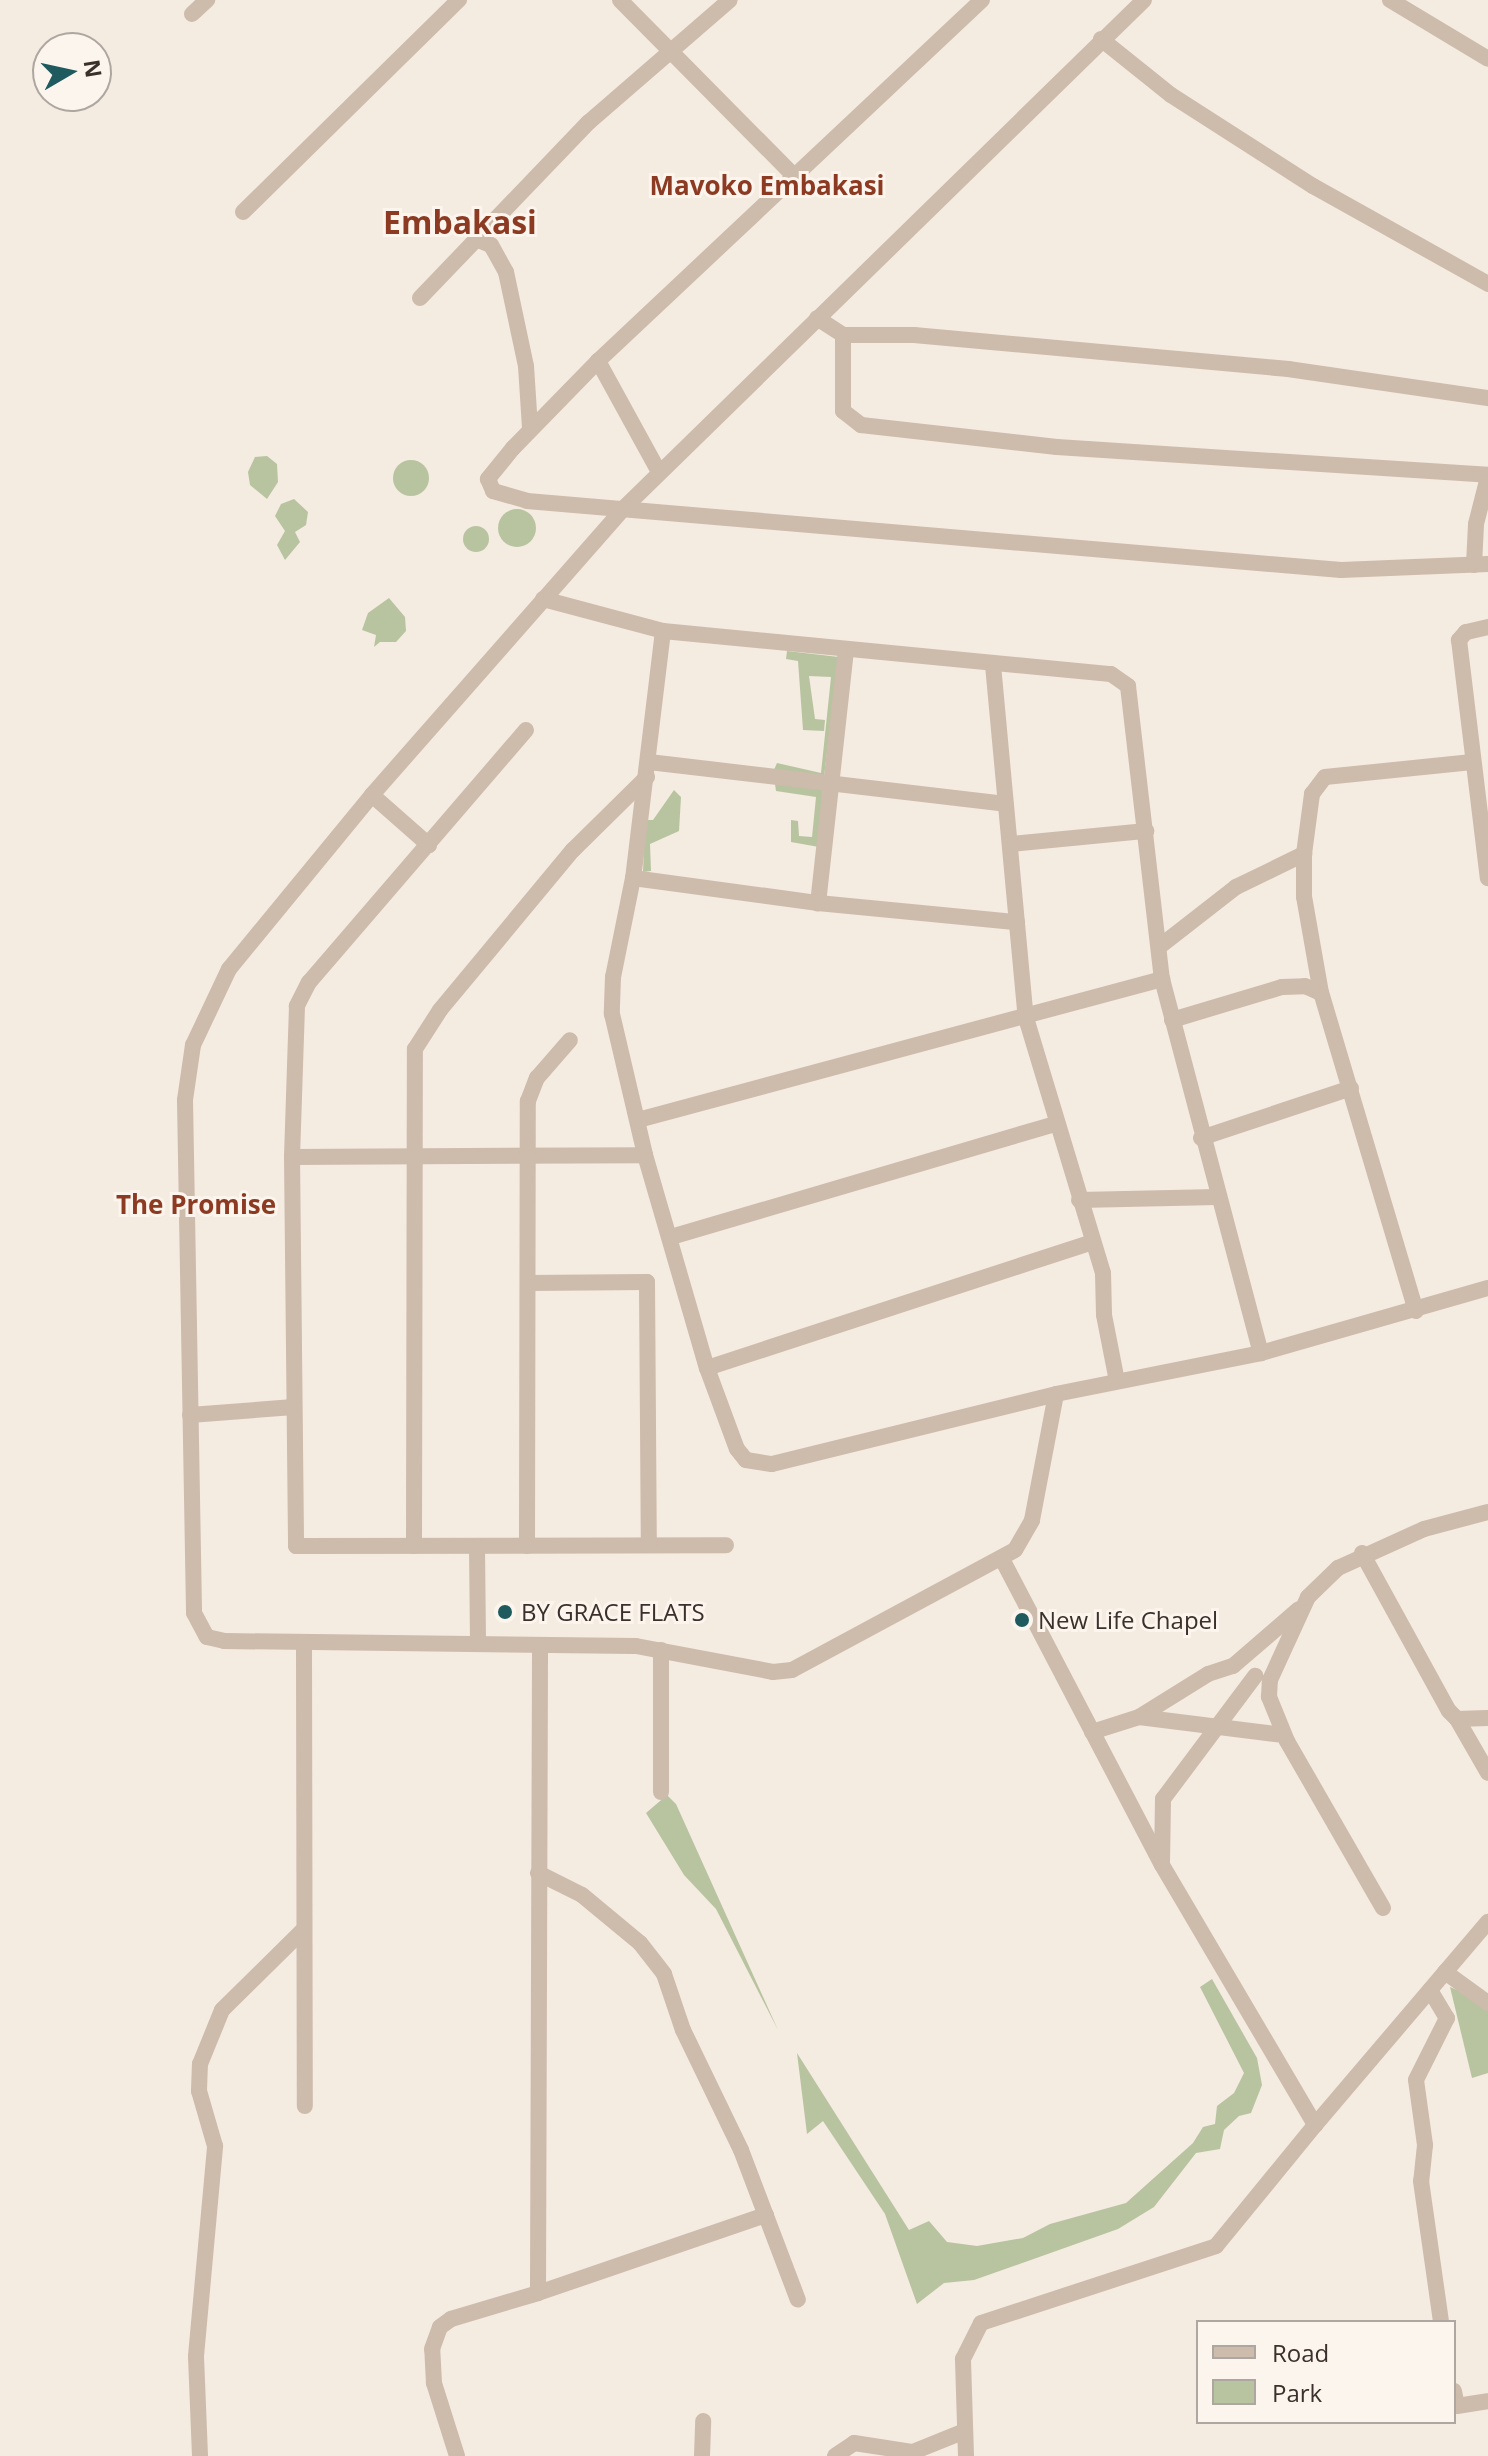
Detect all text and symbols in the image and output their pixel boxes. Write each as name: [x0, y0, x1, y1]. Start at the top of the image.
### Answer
north arrow: [32, 32, 112, 112]
text: N: [78, 57, 110, 80]
district label: Mavoko Embakasi: [649, 170, 885, 202]
district label: Embakasi: [383, 203, 537, 241]
district label: The Promise: [116, 1189, 276, 1221]
place label: BY GRACE FLATS: [521, 1598, 705, 1626]
marker: BY GRACE FLATS: [496, 1603, 514, 1621]
place label: New Life Chapel: [1038, 1606, 1218, 1634]
marker: New Life Chapel: [1013, 1611, 1031, 1629]
legend: [1196, 2320, 1456, 2424]
text: Road: [1272, 2336, 1329, 2369]
text: Park: [1272, 2376, 1322, 2409]

